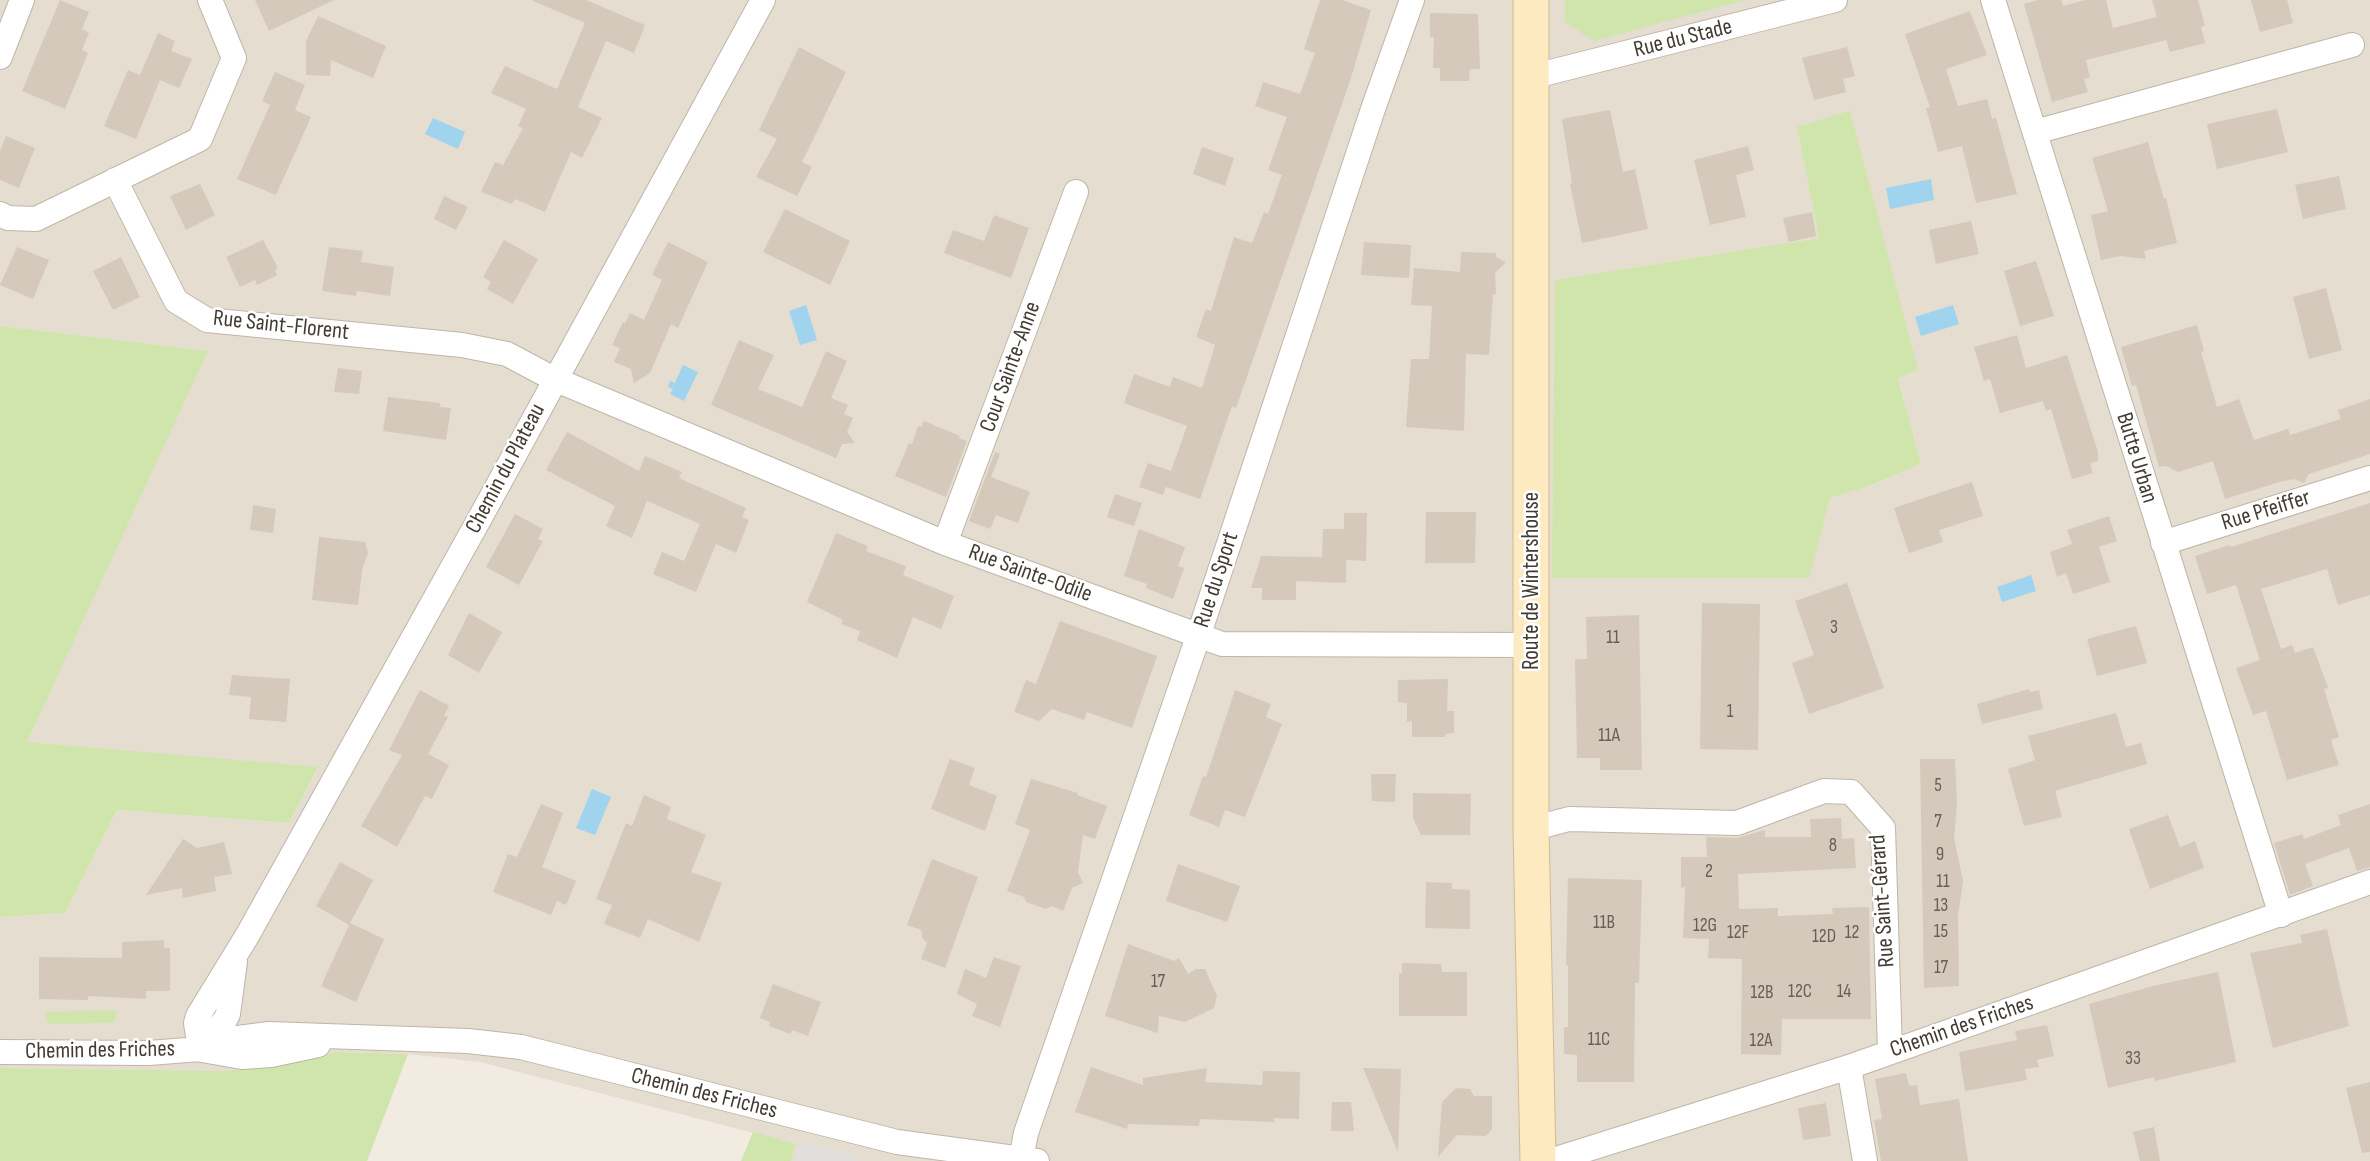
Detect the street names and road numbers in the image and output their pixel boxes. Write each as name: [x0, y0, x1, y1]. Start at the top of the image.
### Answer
street label: Rue du Stade: [1631, 13, 1735, 65]
street label: Cour Sainte-Anne: [975, 298, 1047, 436]
street label: Rue Saint-Florent: [212, 305, 350, 347]
street label: Chemin du Plateau: [460, 399, 552, 539]
street label: Butte Urban: [2109, 410, 2163, 506]
street label: Rue Pfeiffer: [2218, 484, 2314, 538]
street label: Route de Wintershouse: [1518, 492, 1546, 670]
street label: Rue du Sport: [1189, 529, 1245, 631]
street label: Rue Sainte-Odile: [964, 539, 1096, 609]
street label: Rue Saint-Gérard: [1865, 834, 1901, 968]
street label: Chemin des Friches: [1887, 990, 2037, 1064]
street label: Chemin des Friches: [25, 1036, 175, 1066]
street label: Chemin des Friches: [628, 1063, 780, 1125]

